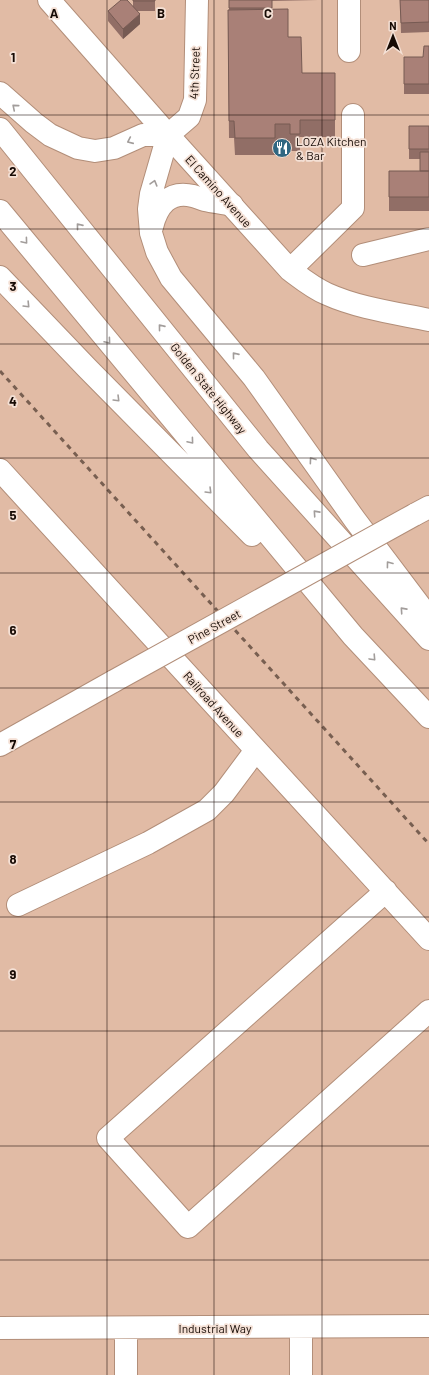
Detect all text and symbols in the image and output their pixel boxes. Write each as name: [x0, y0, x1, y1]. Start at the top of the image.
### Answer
text: A: [50, 5, 59, 21]
text: B: [157, 5, 165, 21]
text: C: [264, 5, 272, 21]
north arrow: [373, 16, 413, 56]
text: N: [389, 19, 397, 32]
street label: 4th Street: [186, 46, 202, 100]
text: 1: [11, 49, 15, 65]
one-way arrow: [12, 105, 20, 112]
place label: LOZA Kitchen & Bar: [296, 134, 367, 162]
one-way arrow: [127, 136, 135, 144]
restaurant icon: LOZA Kitchen & Bar: [271, 137, 293, 159]
street label: El Camino Avenue: [183, 152, 255, 230]
text: 2: [9, 163, 17, 179]
one-way arrow: [149, 180, 158, 187]
one-way arrow: [77, 224, 84, 231]
one-way arrow: [20, 236, 27, 243]
text: 3: [9, 278, 17, 294]
one-way arrow: [22, 300, 30, 308]
one-way arrow: [158, 325, 165, 332]
one-way arrow: [103, 336, 110, 343]
street label: Golden State Highway: [168, 340, 250, 437]
one-way arrow: [233, 352, 240, 360]
text: 4: [9, 393, 17, 409]
one-way arrow: [112, 394, 120, 402]
one-way arrow: [186, 436, 193, 443]
one-way arrow: [310, 457, 317, 464]
one-way arrow: [204, 486, 212, 494]
text: 5: [9, 507, 17, 523]
one-way arrow: [313, 510, 321, 518]
one-way arrow: [387, 562, 394, 569]
street label: Pine Street: [185, 606, 243, 646]
one-way arrow: [400, 607, 408, 615]
text: 6: [10, 622, 17, 638]
one-way arrow: [369, 653, 376, 661]
street label: Railroad Avenue: [181, 668, 247, 740]
text: 7: [10, 736, 17, 752]
text: 8: [9, 851, 17, 867]
text: 9: [10, 966, 17, 982]
street label: Industrial Way: [179, 1321, 252, 1335]

